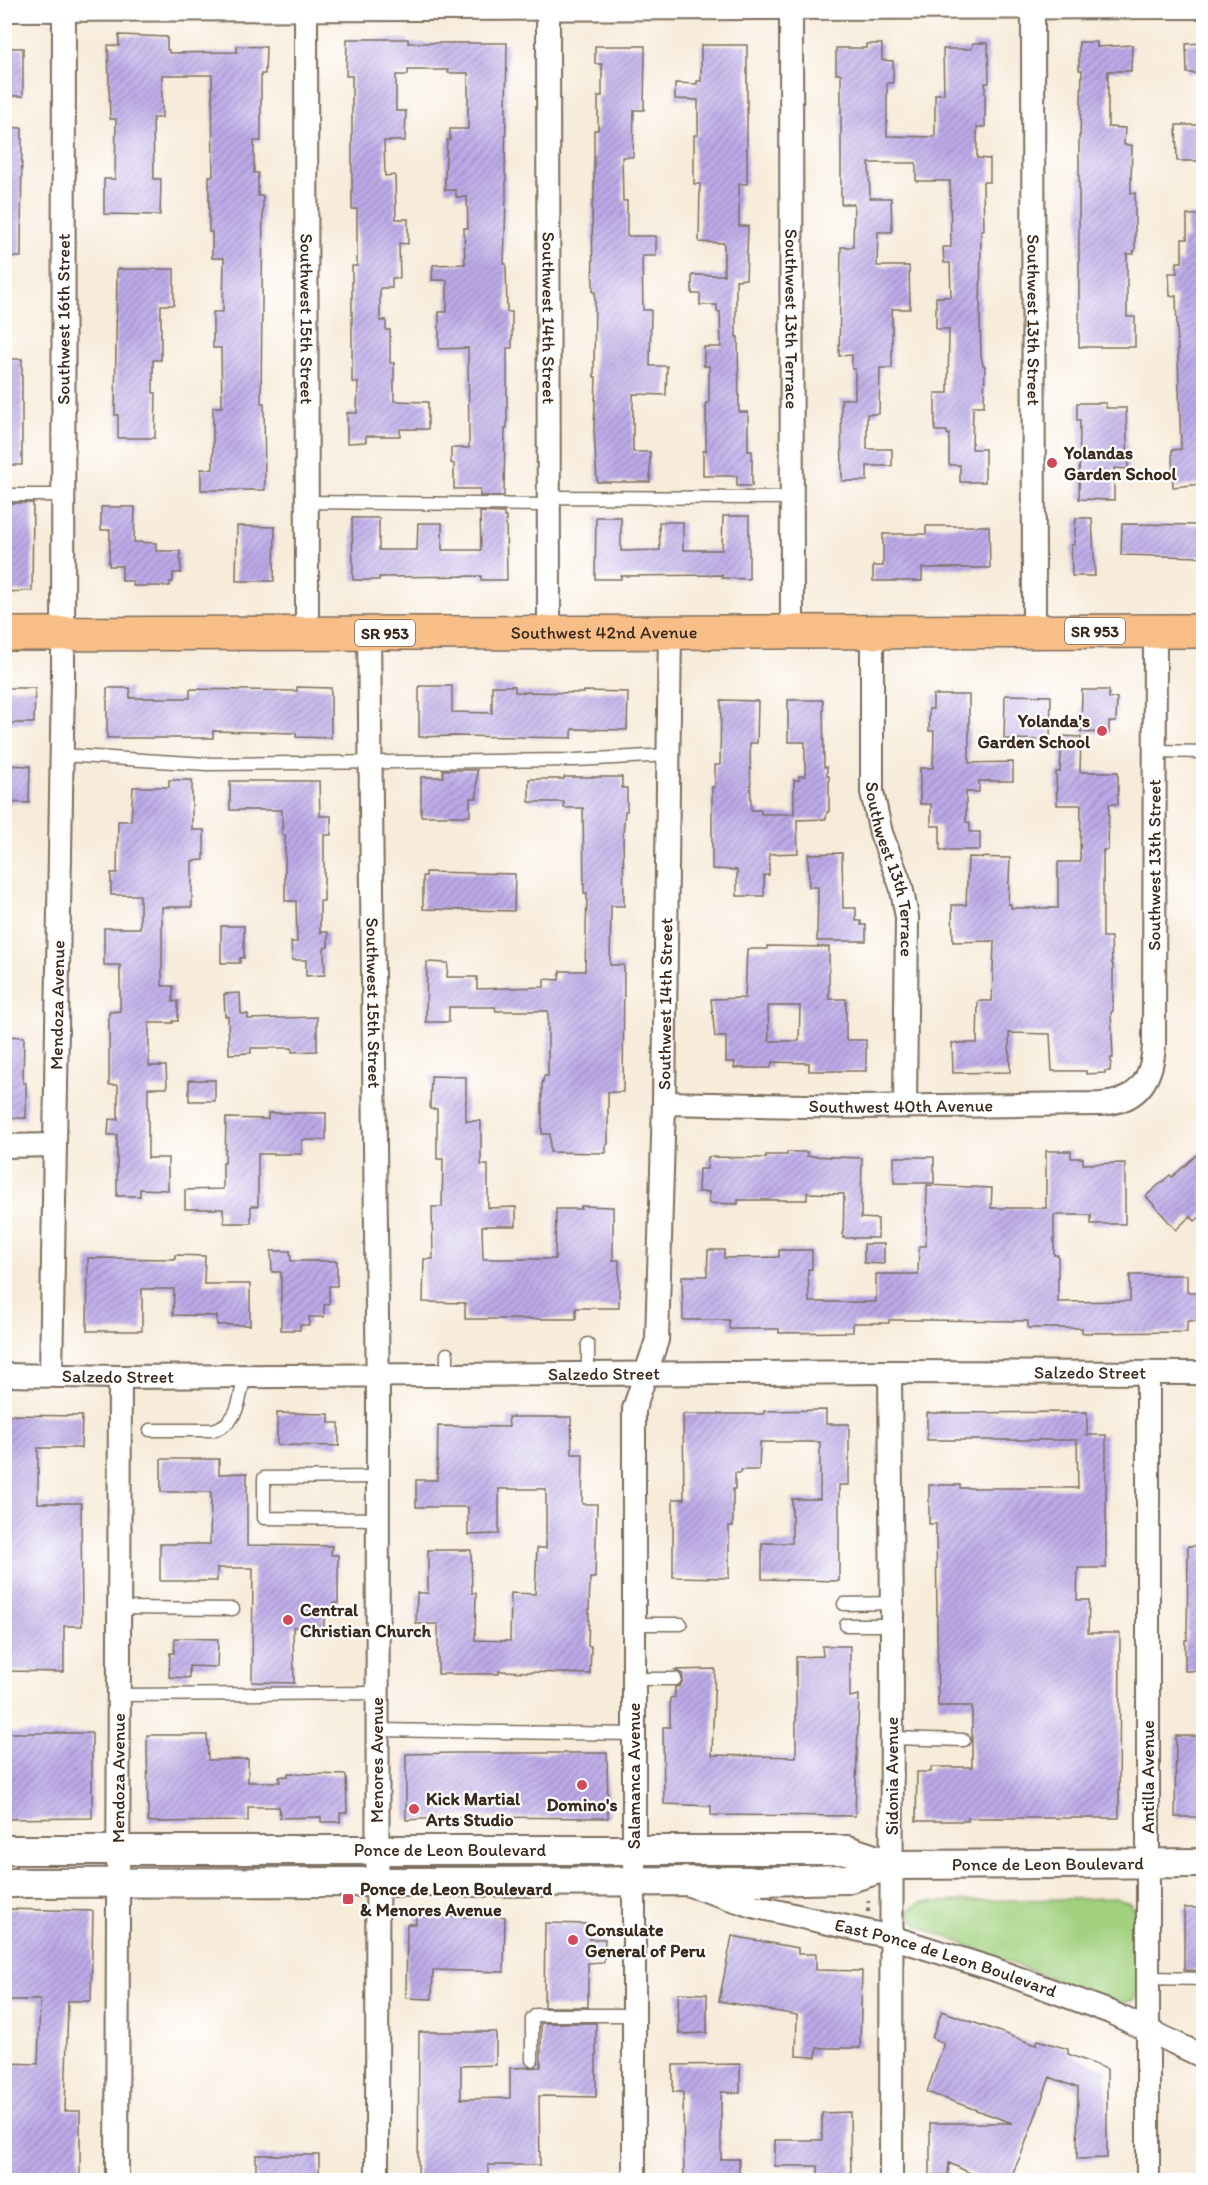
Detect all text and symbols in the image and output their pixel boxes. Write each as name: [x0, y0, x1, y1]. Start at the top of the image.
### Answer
street label: Southwest 13th Terrace: [780, 229, 803, 409]
street label: Southwest 14th Street: [537, 232, 560, 405]
street label: Southwest 16th Street: [52, 233, 75, 405]
street label: Southwest 15th Street: [295, 233, 318, 405]
street label: Southwest 13th Street: [1022, 234, 1045, 406]
place label: Yolandas Garden School: [1063, 442, 1177, 485]
marker: Yolandas Garden School: [1045, 456, 1059, 470]
road number: SR 953: [1065, 618, 1125, 644]
road number: SR 953: [355, 620, 415, 646]
street label: Southwest 42nd Avenue: [511, 621, 697, 644]
place label: Yolanda's Garden School: [977, 710, 1091, 753]
marker: Yolanda's Garden School: [1095, 724, 1109, 738]
street label: Southwest 13th Street: [1143, 779, 1166, 951]
street label: Southwest 13th Terrace: [861, 782, 918, 957]
street label: Southwest 15th Street: [361, 917, 385, 1089]
street label: Southwest 14th Street: [653, 917, 677, 1090]
street label: Mendoza Avenue: [45, 940, 70, 1070]
street label: Southwest 40th Avenue: [808, 1094, 993, 1118]
street label: Salzedo Street: [1034, 1361, 1146, 1384]
street label: Salzedo Street: [548, 1362, 660, 1385]
street label: Salzedo Street: [62, 1365, 174, 1388]
place label: Central Christian Church: [300, 1599, 432, 1642]
marker: Central Christian Church: [281, 1613, 295, 1627]
street label: Menores Avenue: [366, 1697, 388, 1823]
street label: Salamanca Avenue: [623, 1703, 645, 1849]
street label: Mendoza Avenue: [107, 1713, 130, 1843]
street label: Sidonia Avenue: [881, 1717, 903, 1835]
street label: Antilla Avenue: [1137, 1720, 1159, 1834]
marker: Domino's: [575, 1778, 589, 1792]
place label: Kick Martial Arts Studio: [425, 1788, 521, 1831]
place label: Domino's: [546, 1794, 618, 1816]
marker: Kick Martial Arts Studio: [407, 1802, 421, 1816]
street label: Ponce de Leon Boulevard: [354, 1839, 546, 1861]
street label: Ponce de Leon Boulevard: [952, 1852, 1144, 1876]
place label: Ponce de Leon Boulevard & Menores Avenue: [360, 1878, 552, 1921]
marker: Ponce de Leon Boulevard & Menores Avenue: [341, 1892, 355, 1906]
street label: East Ponce de Leon Boulevard: [833, 1914, 1060, 2003]
place label: Consulate General of Peru: [585, 1919, 707, 1962]
marker: Consulate General of Peru: [566, 1933, 580, 1947]

